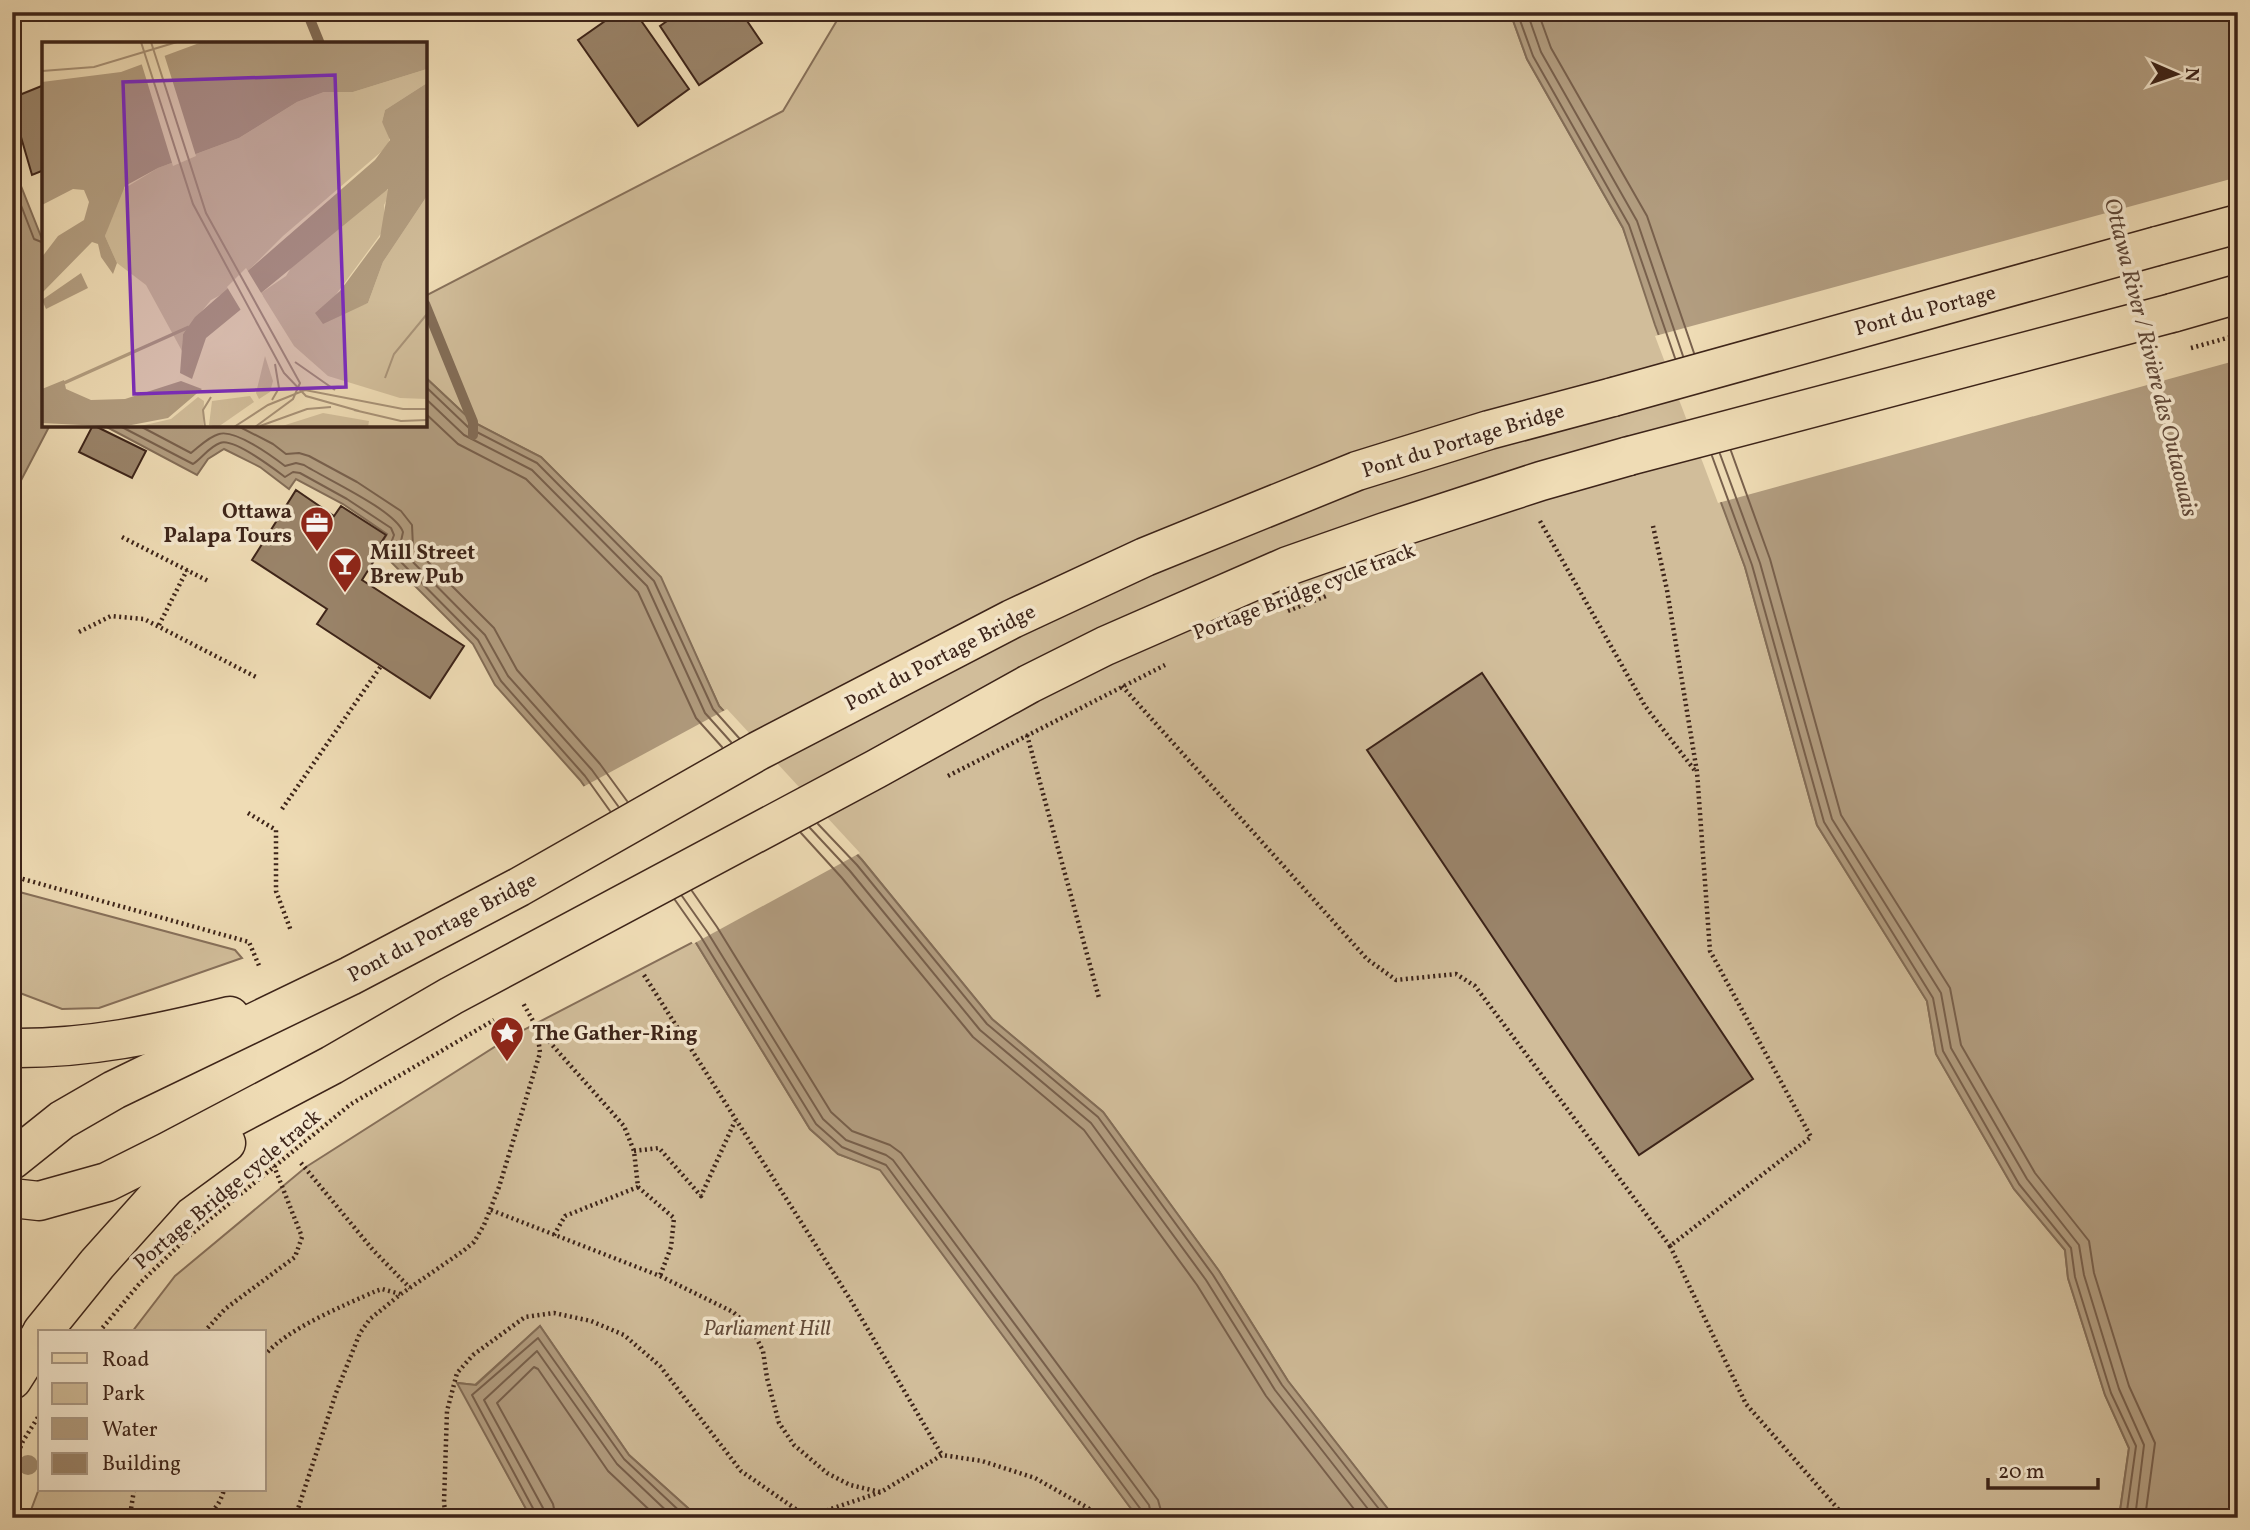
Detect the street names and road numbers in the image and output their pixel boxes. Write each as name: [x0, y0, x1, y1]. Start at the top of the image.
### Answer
street label: Pont du Portage: [1852, 279, 1999, 344]
street label: Pont du Portage Bridge: [1359, 397, 1568, 486]
street label: Portage Bridge cycle track: [1189, 536, 1420, 648]
street label: Pont du Portage Bridge: [840, 598, 1041, 719]
street label: Pont du Portage Bridge: [343, 866, 542, 990]
street label: Portage Bridge cycle track: [128, 1103, 328, 1277]

